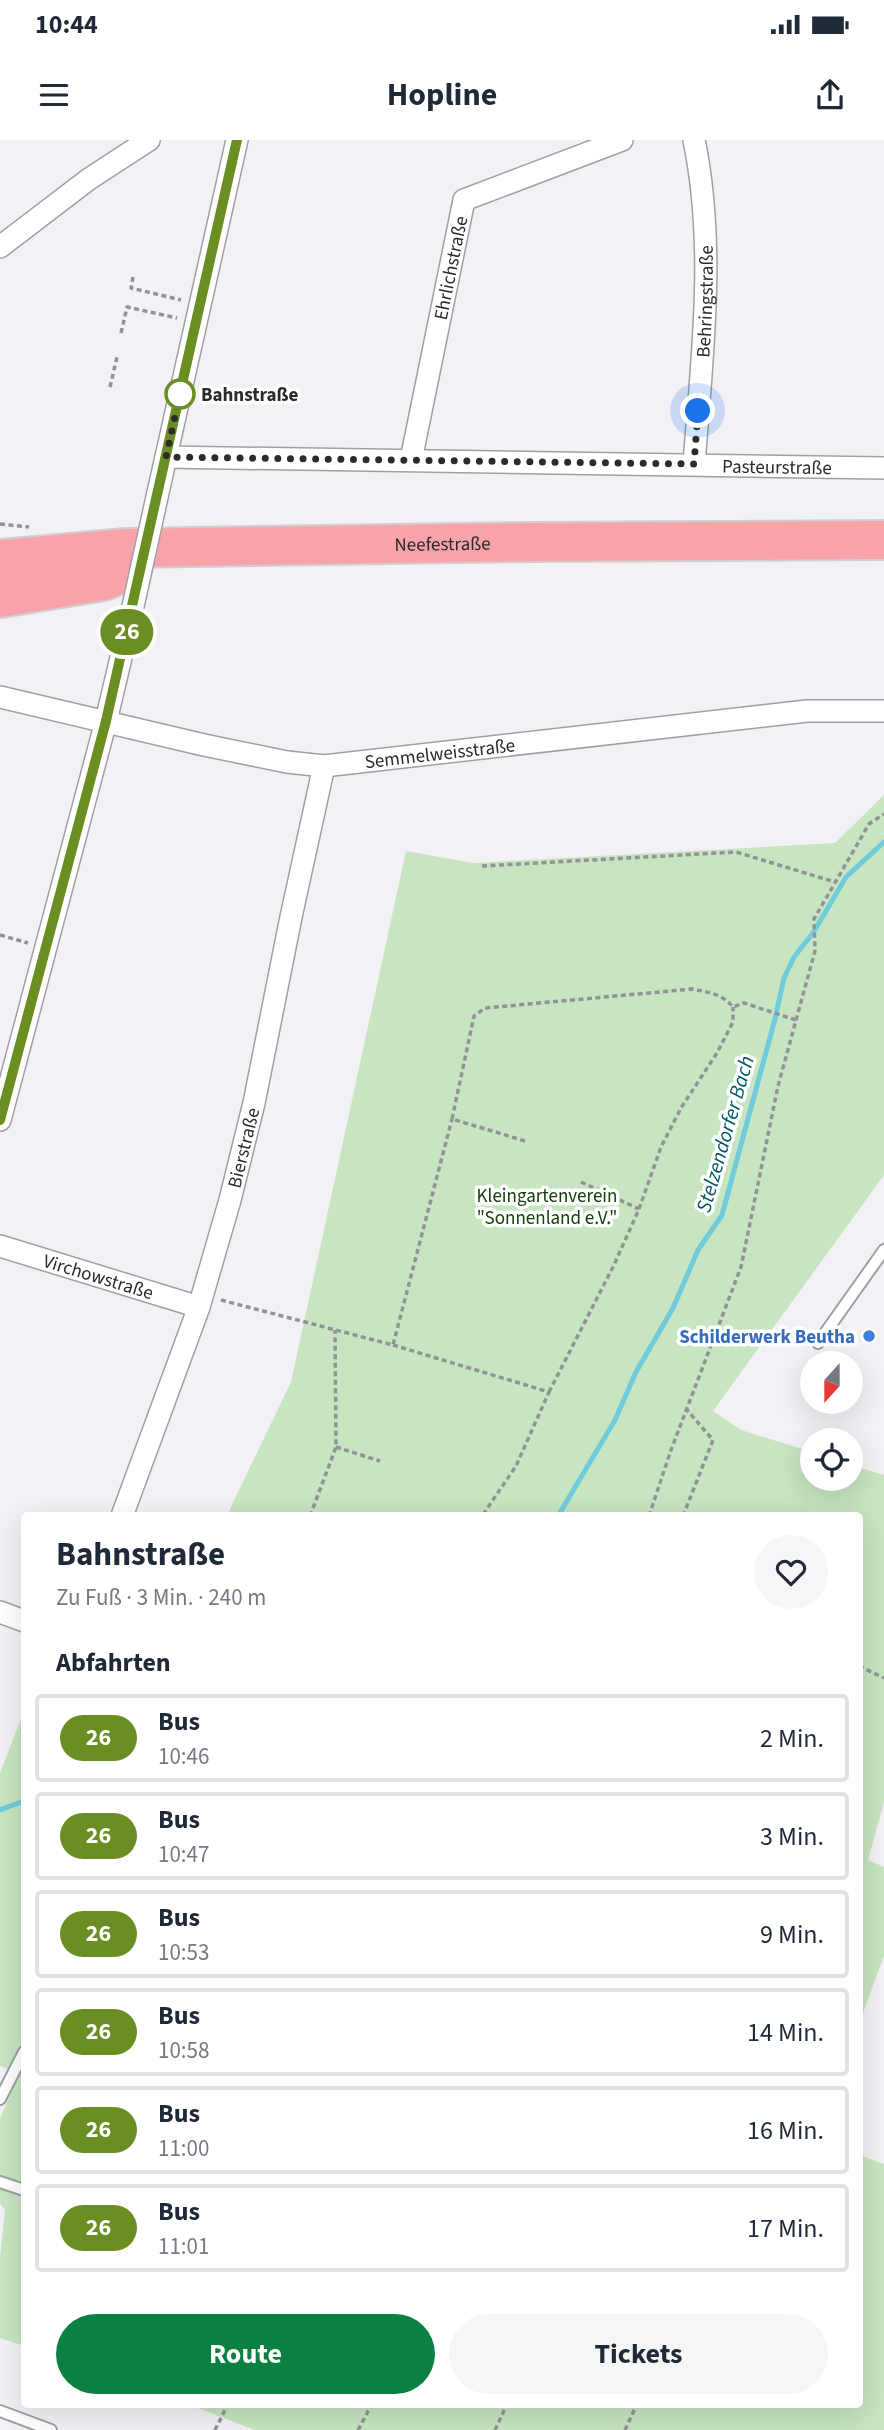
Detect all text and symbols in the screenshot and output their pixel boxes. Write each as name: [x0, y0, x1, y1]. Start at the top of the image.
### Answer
text: 10:44: [35, 6, 98, 43]
text: Hopline: [387, 72, 497, 118]
icon: menu: [35, 76, 73, 114]
icon: share: [811, 76, 849, 114]
street label: Ehrlichstraße: [428, 214, 475, 323]
street label: Behringstraße: [690, 245, 721, 359]
marker: Bahnstraße: [165, 379, 195, 409]
place label: Bahnstraße: [201, 382, 299, 409]
your location: [680, 393, 715, 428]
street label: Pasteurstraße: [722, 454, 832, 482]
street label: Neefestraße: [394, 531, 491, 559]
line badge: 26: [96, 609, 158, 655]
text: 26: [114, 614, 140, 649]
street label: Semmelweisstraße: [363, 732, 517, 776]
water label: Stelzendorfer Bach: [688, 1052, 762, 1216]
street label: Bierstraße: [221, 1105, 267, 1191]
park label: Kleingartenverein "Sonnenland e.V.": [477, 1183, 617, 1232]
street label: Virchowstraße: [40, 1248, 156, 1307]
place label: Schilderwerk Beutha: [679, 1324, 855, 1351]
marker: Schilderwerk Beutha: [861, 1328, 877, 1344]
north arrow: [800, 1351, 863, 1414]
map controls: [800, 1351, 863, 1491]
button: locate: [800, 1428, 863, 1491]
text: Bahnstraße: [56, 1531, 225, 1578]
button: heart: [754, 1535, 828, 1609]
text: Zu Fuß · 3 Min. · 240 m: [56, 1581, 266, 1614]
text: Abfahrten: [56, 1644, 171, 1681]
text: Bus: [158, 1703, 200, 1740]
text: 26: [86, 1720, 111, 1755]
text: 2 Min.: [760, 1720, 824, 1757]
text: 10:46: [158, 1740, 209, 1773]
text: Bus: [158, 1801, 200, 1838]
text: 26: [86, 1818, 111, 1853]
text: 3 Min.: [760, 1818, 824, 1855]
text: 10:47: [158, 1838, 209, 1871]
text: Bus: [158, 1899, 200, 1936]
text: 26: [86, 1916, 111, 1951]
text: 9 Min.: [760, 1916, 824, 1953]
text: 10:53: [158, 1936, 209, 1969]
text: Bus: [158, 1997, 200, 2034]
text: 26: [86, 2014, 111, 2049]
text: 14 Min.: [747, 2014, 824, 2051]
text: 10:58: [158, 2034, 209, 2067]
text: Bus: [158, 2095, 200, 2132]
text: 26: [86, 2112, 111, 2147]
text: 16 Min.: [747, 2112, 824, 2149]
text: 11:00: [158, 2132, 209, 2165]
text: Bus: [158, 2193, 200, 2230]
text: 26: [86, 2210, 111, 2245]
text: 17 Min.: [747, 2210, 824, 2247]
text: 11:01: [158, 2230, 209, 2263]
button: Route: [56, 2314, 435, 2394]
button: Tickets: [449, 2314, 828, 2394]

